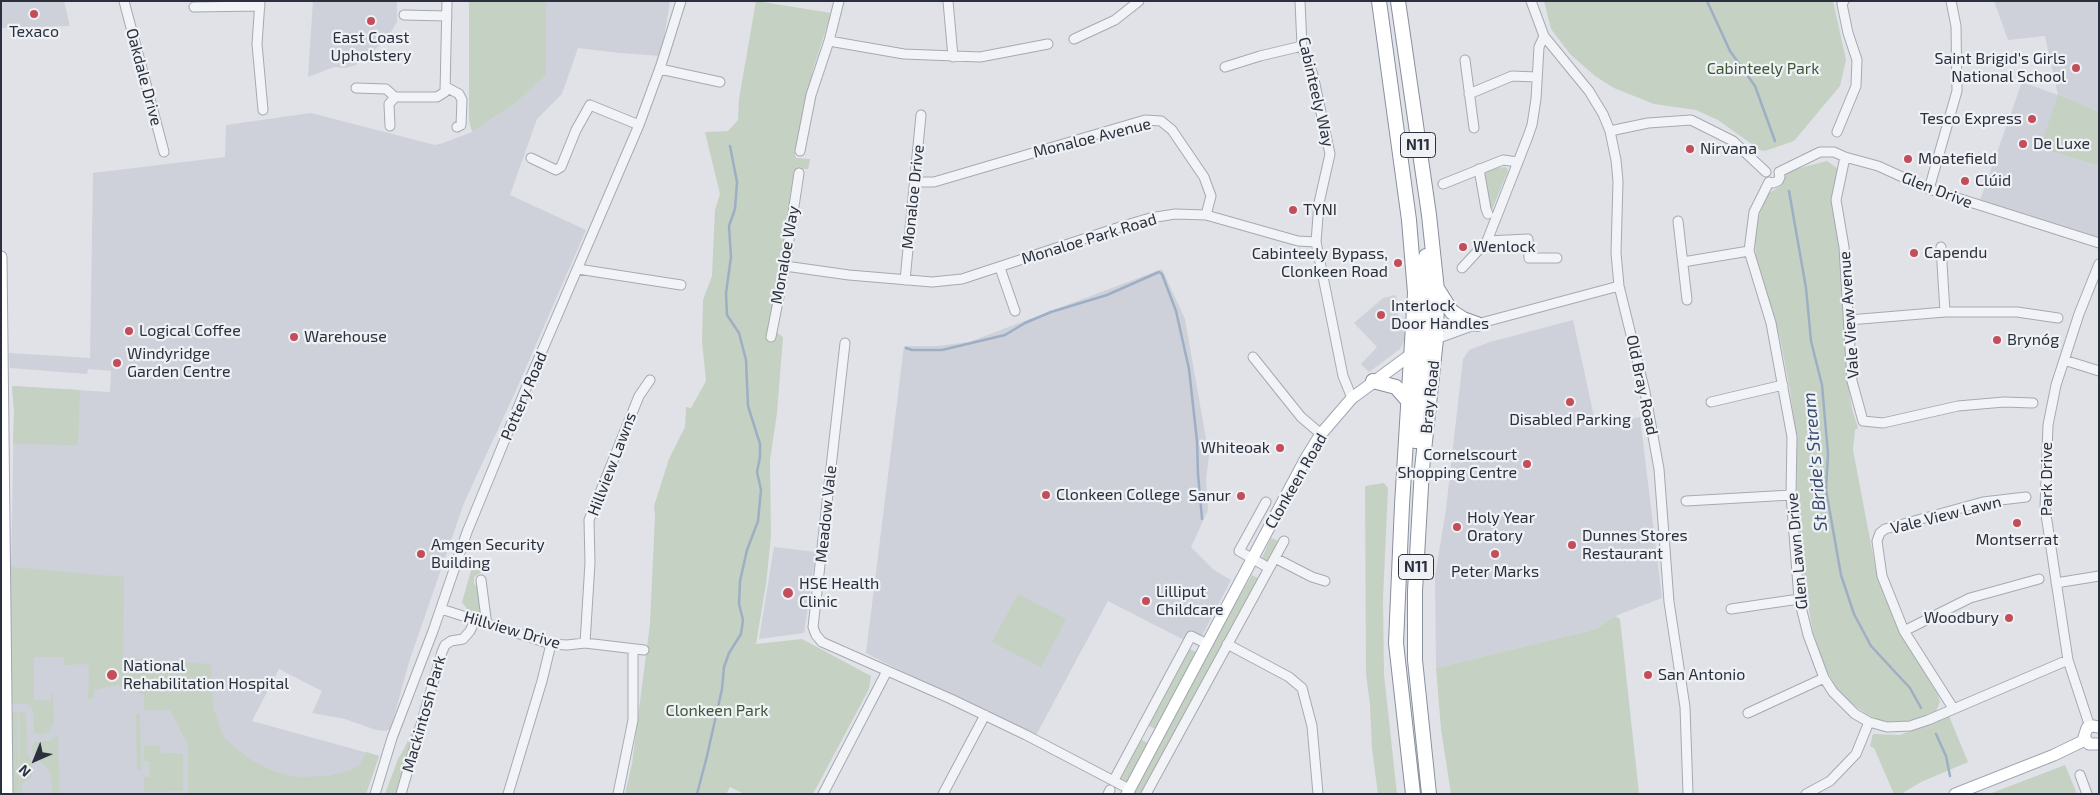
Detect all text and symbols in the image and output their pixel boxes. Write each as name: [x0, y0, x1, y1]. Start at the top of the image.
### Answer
marker: Texaco: [28, 8, 40, 20]
marker: East Coast Upholstery: [365, 15, 377, 27]
place label: Texaco: [9, 22, 59, 42]
street label: Oakdale Drive: [122, 26, 166, 128]
place label: East Coast Upholstery: [331, 28, 411, 66]
street label: Cabinteely Way: [1294, 35, 1338, 149]
place label: Saint Brigid's Girls National School: [1935, 49, 2066, 87]
park label: Cabinteely Park: [1707, 59, 1819, 79]
marker: Saint Brigid's Girls National School: [2070, 62, 2082, 74]
place label: Tesco Express: [1920, 109, 2022, 129]
marker: Tesco Express: [2026, 113, 2038, 125]
street label: Monaloe Avenue: [1031, 114, 1153, 162]
road number: N11: [1400, 132, 1436, 158]
place label: De Luxe: [2033, 134, 2090, 154]
marker: De Luxe: [2017, 138, 2029, 150]
place label: Nirvana: [1700, 139, 1757, 159]
marker: Nirvana: [1684, 143, 1696, 155]
street label: Monaloe Drive: [898, 144, 928, 250]
place label: Moatefield: [1918, 149, 1997, 169]
marker: Moatefield: [1902, 153, 1914, 165]
street label: Glen Drive: [1899, 168, 1975, 212]
place label: Clúid: [1975, 171, 2011, 191]
marker: Clúid: [1959, 175, 1971, 187]
place label: TYNI: [1303, 200, 1337, 220]
street label: Monaloe Way: [767, 204, 803, 306]
marker: TYNI: [1287, 204, 1299, 216]
street label: Monaloe Park Road: [1019, 209, 1159, 269]
place label: Wenlock: [1473, 237, 1536, 257]
marker: Wenlock: [1457, 241, 1469, 253]
place label: Capendu: [1924, 243, 1987, 263]
place label: Cabinteely Bypass, Clonkeen Road: [1252, 244, 1388, 282]
marker: Capendu: [1908, 247, 1920, 259]
street label: Vale View Avenue: [1835, 251, 1863, 379]
marker: Cabinteely Bypass, Clonkeen Road: [1392, 257, 1404, 269]
place label: Interlock Door Handles: [1391, 296, 1489, 334]
marker: Interlock Door Handles: [1375, 309, 1387, 321]
place label: Logical Coffee: [139, 321, 241, 341]
marker: Logical Coffee: [123, 325, 135, 337]
place label: Warehouse: [304, 327, 387, 347]
place label: Brynóg: [2007, 330, 2059, 350]
marker: Warehouse: [288, 331, 300, 343]
street label: Old Bray Road: [1622, 333, 1662, 437]
marker: Brynóg: [1991, 334, 2003, 346]
place label: Windyridge Garden Centre: [127, 344, 231, 382]
street label: Pottery Road: [497, 349, 551, 443]
marker: Windyridge Garden Centre: [111, 357, 123, 369]
street label: Bray Road: [1417, 359, 1443, 435]
water label: St Bride's Stream: [1798, 392, 1832, 532]
marker: Disabled Parking: [1564, 396, 1576, 408]
street label: Hillview Lawns: [583, 410, 641, 518]
place label: Disabled Parking: [1509, 410, 1631, 430]
street label: Clonkeen Road: [1261, 430, 1331, 532]
place label: Whiteoak: [1201, 438, 1270, 458]
marker: Whiteoak: [1274, 442, 1286, 454]
street label: Park Drive: [2037, 442, 2057, 516]
place label: Cornelscourt Shopping Centre: [1397, 445, 1517, 483]
marker: Cornelscourt Shopping Centre: [1521, 458, 1533, 470]
street label: Meadow Vale: [811, 464, 841, 564]
place label: Clonkeen College: [1056, 485, 1180, 505]
place label: Sanur: [1188, 486, 1231, 506]
marker: Clonkeen College: [1040, 489, 1052, 501]
marker: Sanur: [1235, 490, 1247, 502]
street label: Glen Lawn Drive: [1782, 492, 1812, 610]
street label: Vale View Lawn: [1889, 492, 2003, 538]
place label: Holy Year Oratory: [1467, 508, 1535, 546]
marker: Montserrat: [2011, 517, 2023, 529]
marker: Holy Year Oratory: [1451, 521, 1463, 533]
place label: Dunnes Stores Restaurant: [1582, 526, 1688, 564]
place label: Montserrat: [1976, 530, 2058, 550]
place label: Amgen Security Building: [431, 535, 545, 573]
marker: Dunnes Stores Restaurant: [1566, 539, 1578, 551]
marker: Amgen Security Building: [415, 548, 427, 560]
marker: Peter Marks: [1489, 548, 1501, 560]
road number: N11: [1398, 554, 1434, 580]
place label: Peter Marks: [1451, 562, 1539, 582]
place label: HSE Health Clinic: [799, 574, 879, 612]
place label: Lilliput Childcare: [1156, 582, 1224, 620]
marker: HSE Health Clinic: [781, 586, 795, 600]
marker: Lilliput Childcare: [1140, 595, 1152, 607]
street label: Hillview Drive: [461, 607, 563, 653]
place label: Woodbury: [1924, 608, 1999, 628]
marker: Woodbury: [2003, 612, 2015, 624]
street label: Mackintosh Park: [398, 653, 450, 775]
place label: National Rehabilitation Hospital: [123, 656, 289, 694]
place label: San Antonio: [1658, 665, 1745, 685]
marker: National Rehabilitation Hospital: [105, 668, 119, 682]
marker: San Antonio: [1642, 669, 1654, 681]
park label: Clonkeen Park: [666, 701, 768, 721]
north arrow: [10, 735, 60, 785]
text: N: [15, 762, 34, 781]

